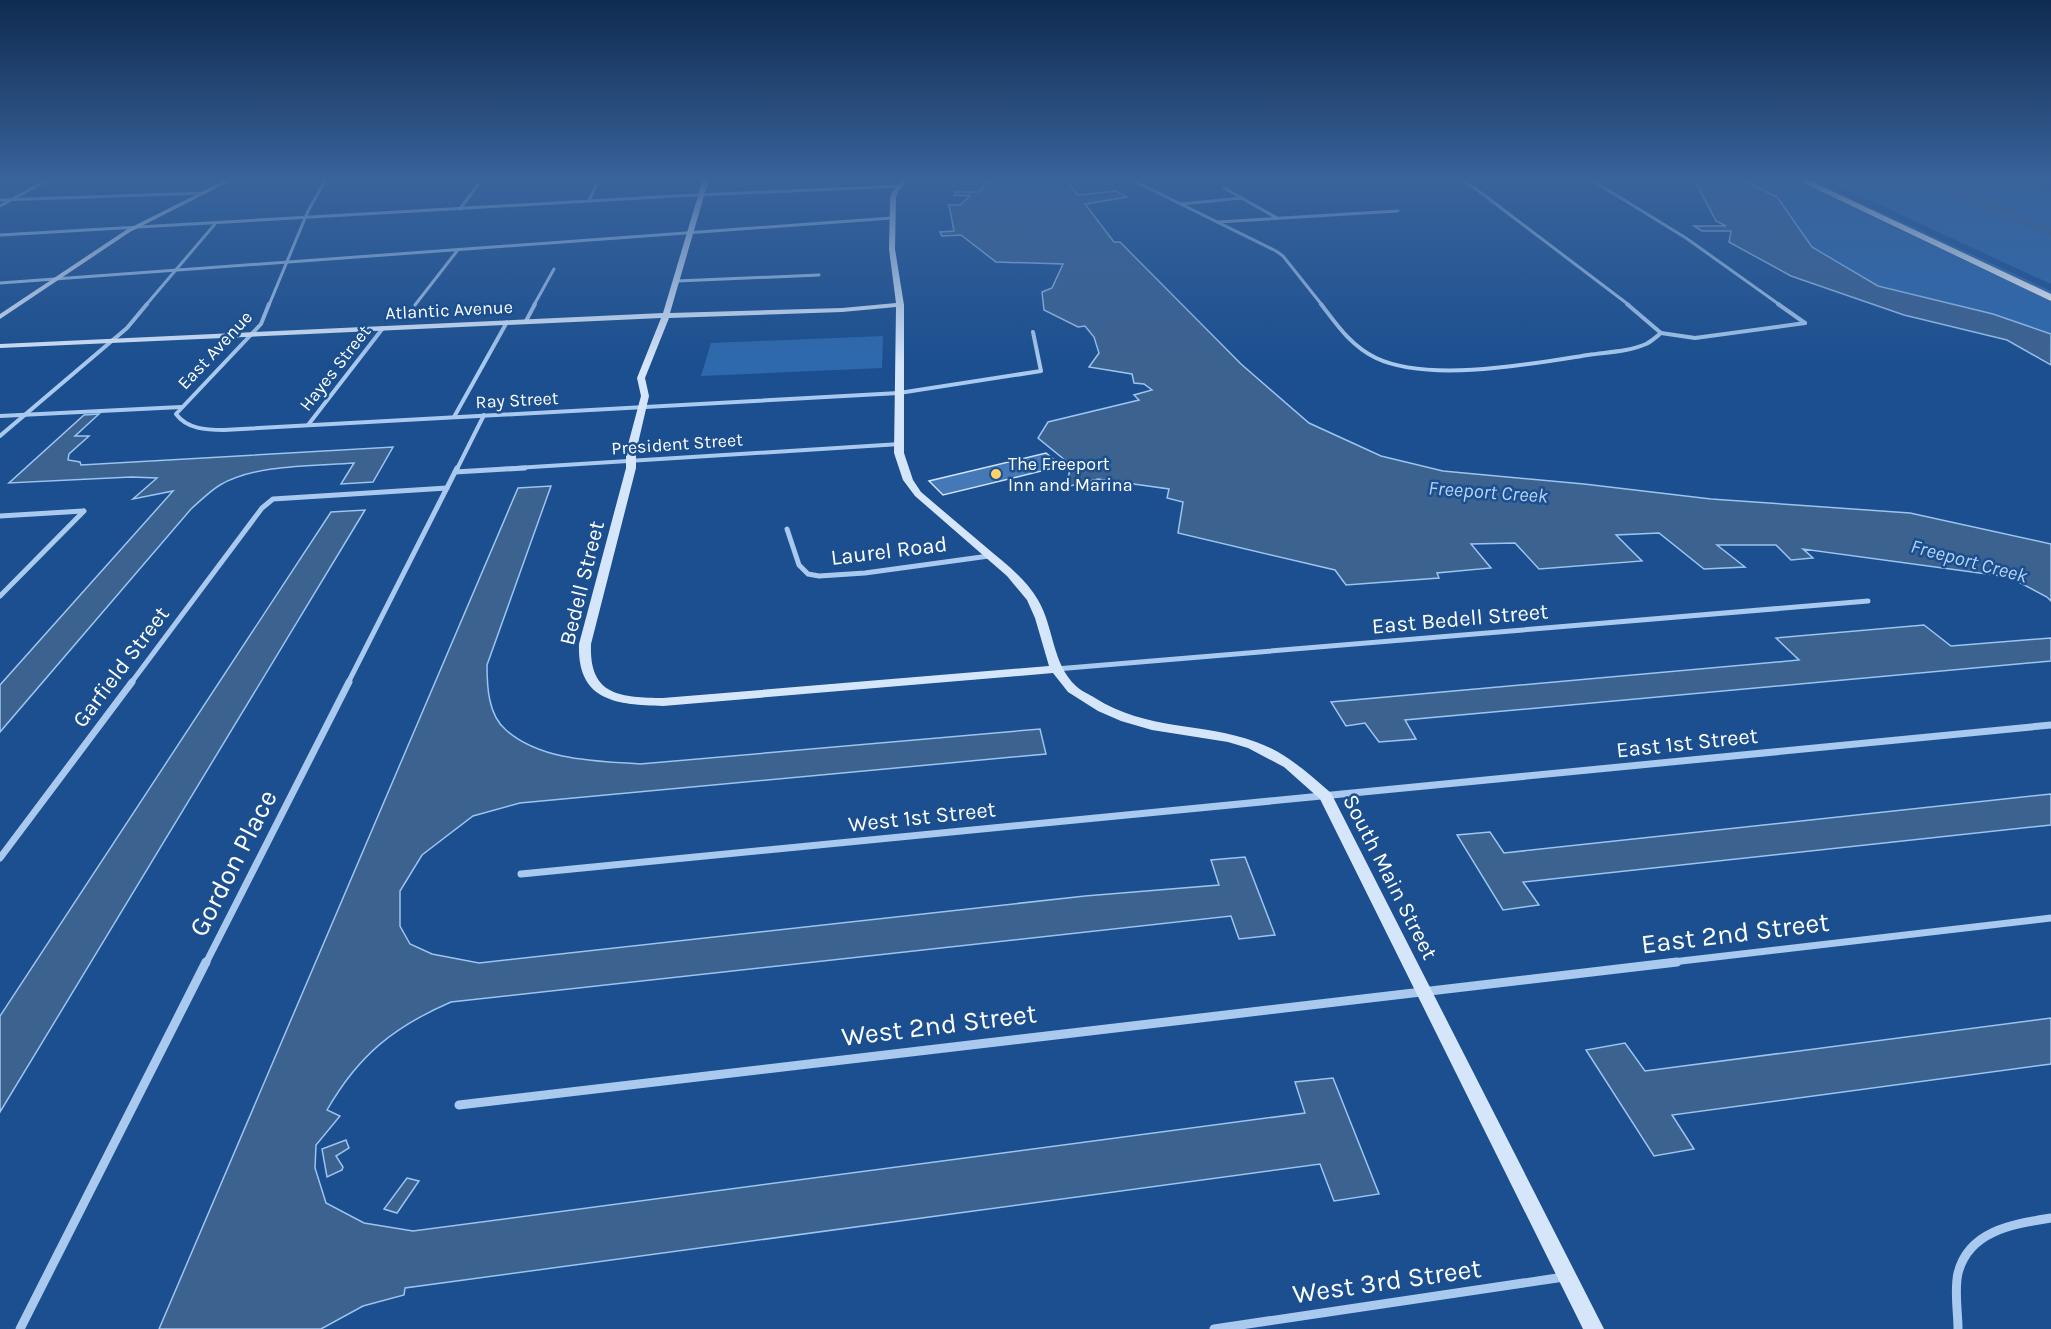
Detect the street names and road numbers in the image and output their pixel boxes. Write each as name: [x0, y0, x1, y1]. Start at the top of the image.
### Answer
street label: Atlantic Avenue: [385, 296, 513, 324]
street label: East Avenue: [173, 306, 257, 394]
street label: Hayes Street: [295, 321, 375, 415]
street label: Ray Street: [475, 387, 559, 413]
street label: President Street: [611, 428, 744, 460]
street label: Bedell Street: [554, 518, 610, 648]
street label: Laurel Road: [829, 531, 949, 571]
street label: East Bedell Street: [1371, 598, 1549, 640]
street label: Garfield Street: [67, 601, 175, 733]
street label: East 1st Street: [1615, 723, 1759, 763]
street label: Gordon Place: [182, 784, 284, 942]
street label: South Main Street: [1337, 790, 1443, 964]
street label: West 1st Street: [847, 796, 997, 838]
street label: East 2nd Street: [1639, 906, 1831, 960]
street label: West 2nd Street: [840, 997, 1038, 1053]
street label: West 3rd Street: [1291, 1252, 1483, 1310]

